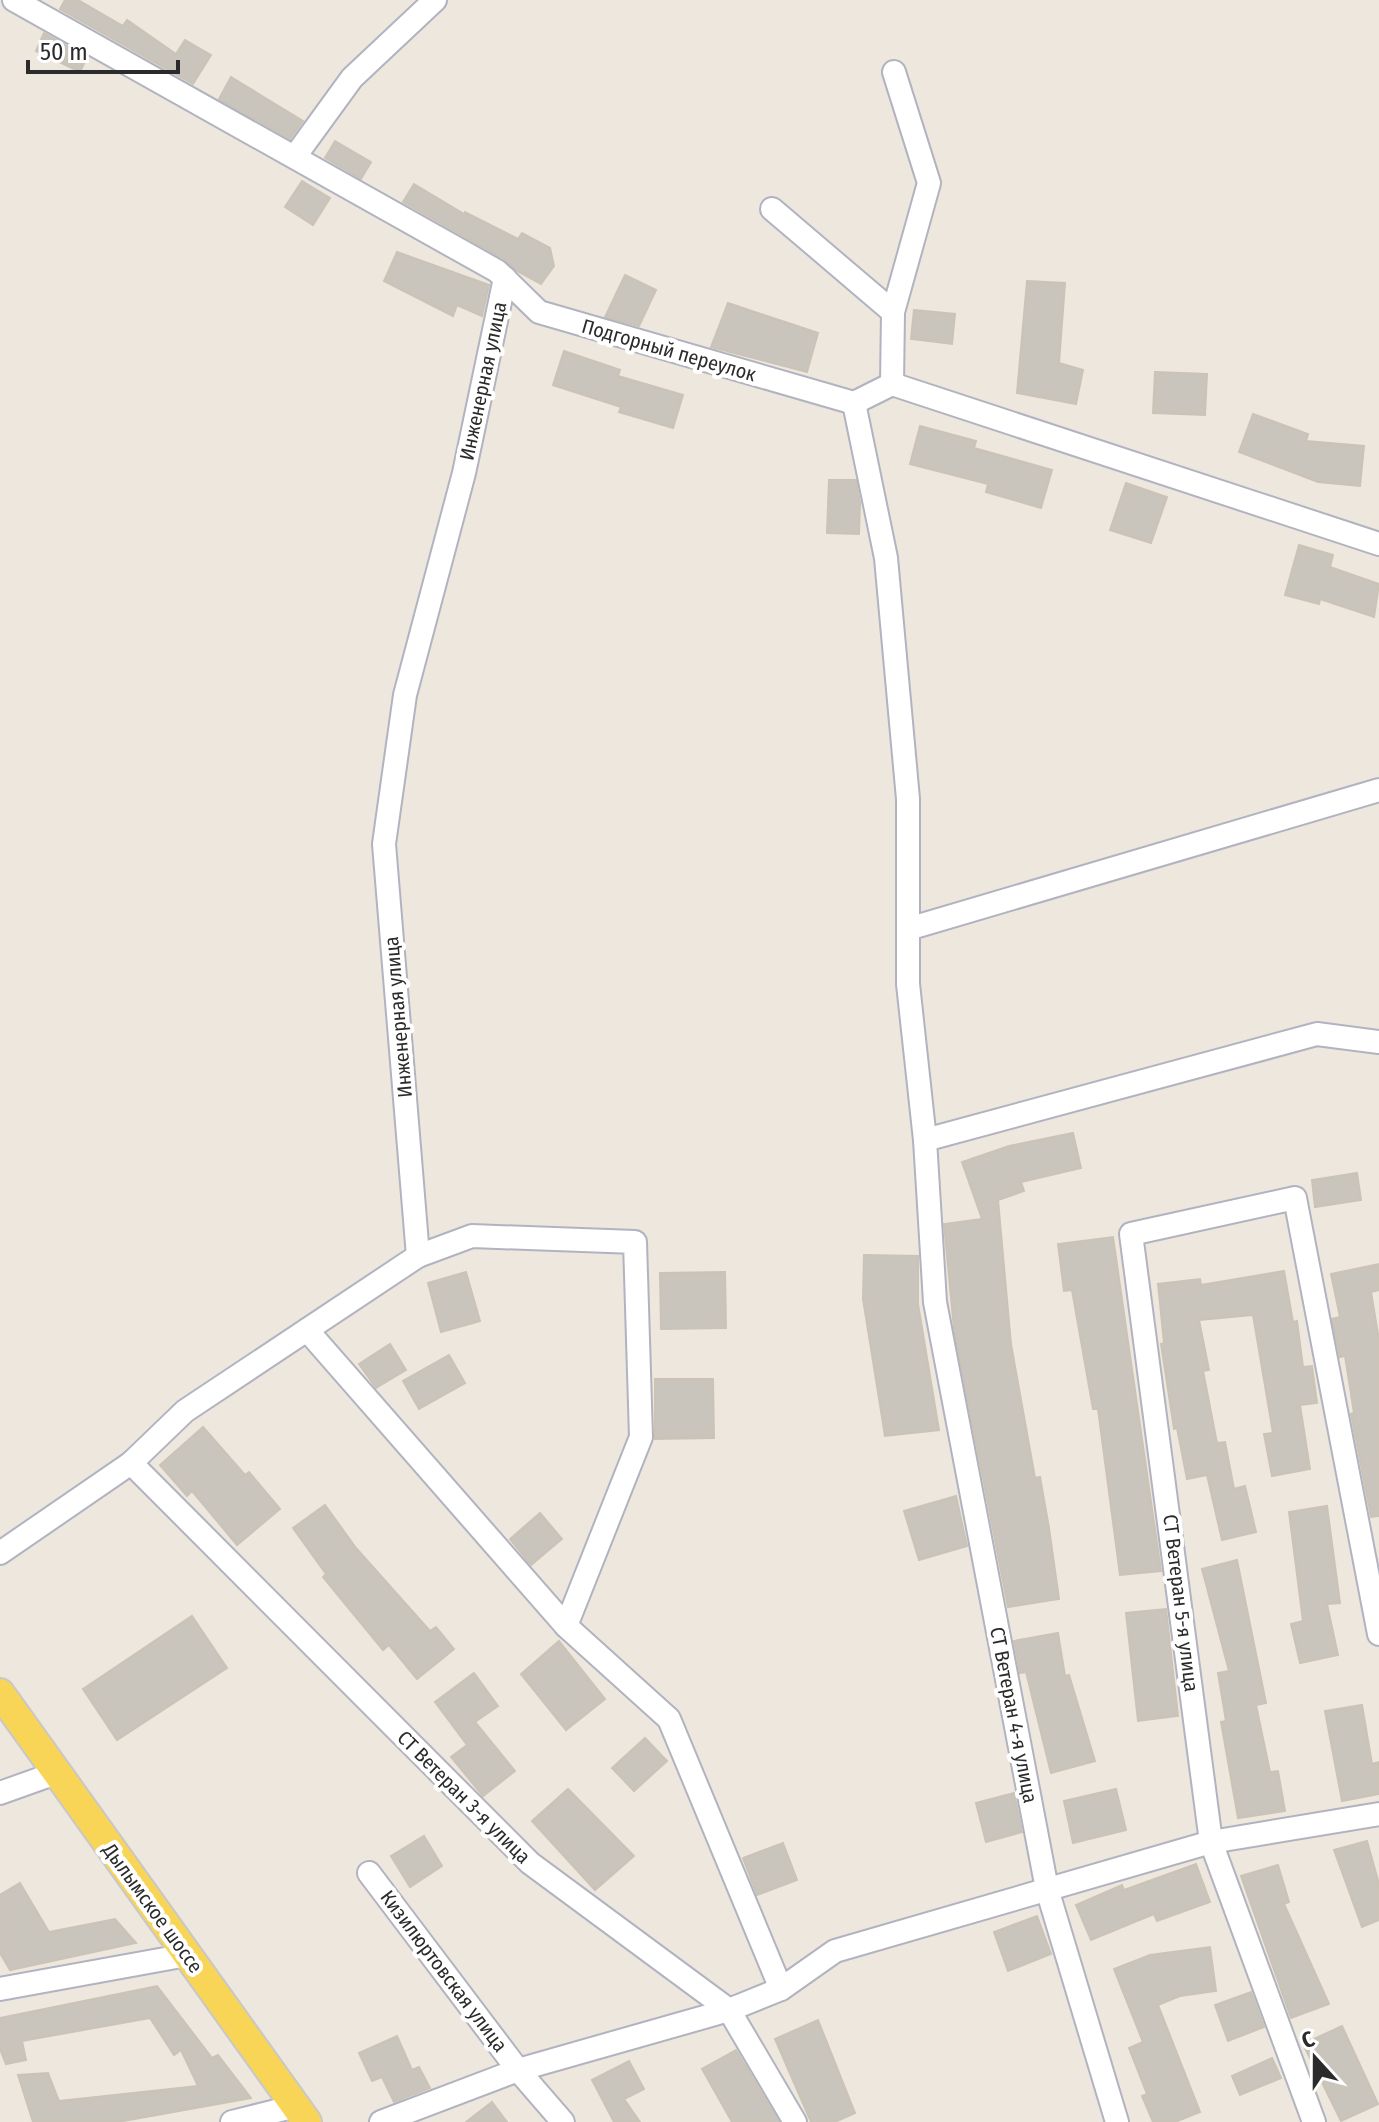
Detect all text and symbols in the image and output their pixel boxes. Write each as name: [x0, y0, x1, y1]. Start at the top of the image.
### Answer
scale bar: [28, 24, 178, 74]
text: 50 m: [40, 38, 88, 66]
street label: Инженерная улица: [454, 299, 512, 463]
street label: Подгорный переулок: [579, 314, 759, 387]
street label: Инженерная улица: [379, 935, 417, 1099]
street label: СТ Ветеран 5-я улица: [1158, 1513, 1204, 1693]
street label: СТ Ветеран 4-я улица: [985, 1625, 1043, 1805]
street label: СТ Ветеран 3-я улица: [392, 1725, 536, 1869]
street label: Дылымское шоссе: [97, 1838, 208, 1977]
street label: Кизилюртовская улица: [375, 1886, 513, 2056]
north arrow: [1275, 2018, 1355, 2098]
text: С: [1298, 2025, 1319, 2054]

